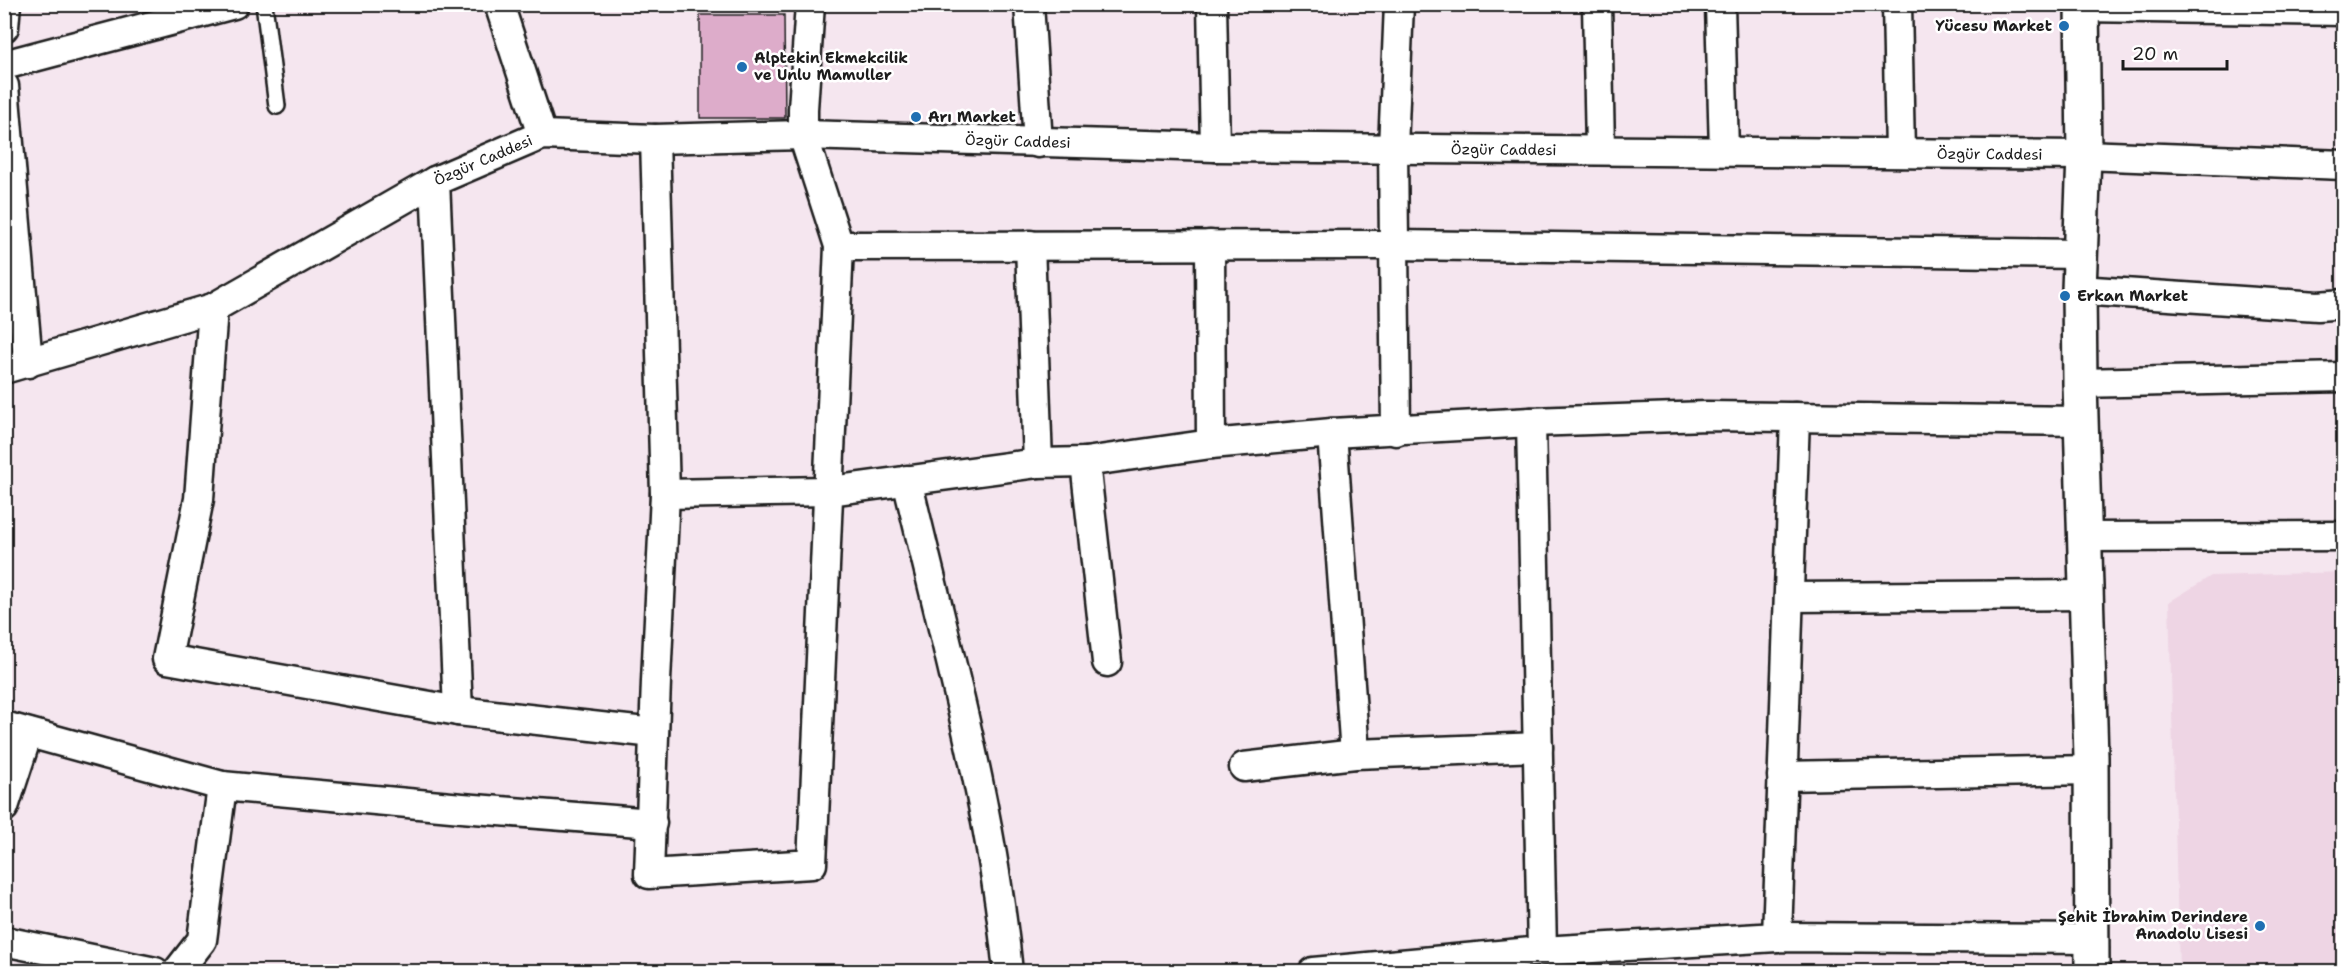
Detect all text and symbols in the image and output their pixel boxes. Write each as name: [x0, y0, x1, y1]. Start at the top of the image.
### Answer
place label: Yücesu Market: [1935, 16, 2052, 36]
marker: Yücesu Market: [2057, 19, 2071, 33]
scale bar: [2123, 33, 2226, 71]
text: 20 m: [2132, 42, 2178, 66]
place label: Alptekin Ekmekcilik ve Unlu Mamuller: [754, 48, 908, 85]
marker: Alptekin Ekmekcilik ve Unlu Mamuller: [735, 60, 749, 74]
place label: Arı Market: [928, 107, 1016, 127]
marker: Arı Market: [909, 110, 923, 124]
street label: Özgür Caddesi: [431, 130, 536, 190]
street label: Özgür Caddesi: [965, 130, 1071, 153]
street label: Özgür Caddesi: [1451, 139, 1557, 160]
street label: Özgür Caddesi: [1937, 144, 2043, 165]
place label: Erkan Market: [2077, 286, 2188, 306]
marker: Erkan Market: [2058, 289, 2072, 303]
place label: Şehit İbrahim Derindere Anadolu Lisesi: [2058, 907, 2248, 944]
marker: Şehit İbrahim Derindere Anadolu Lisesi: [2253, 919, 2267, 933]

